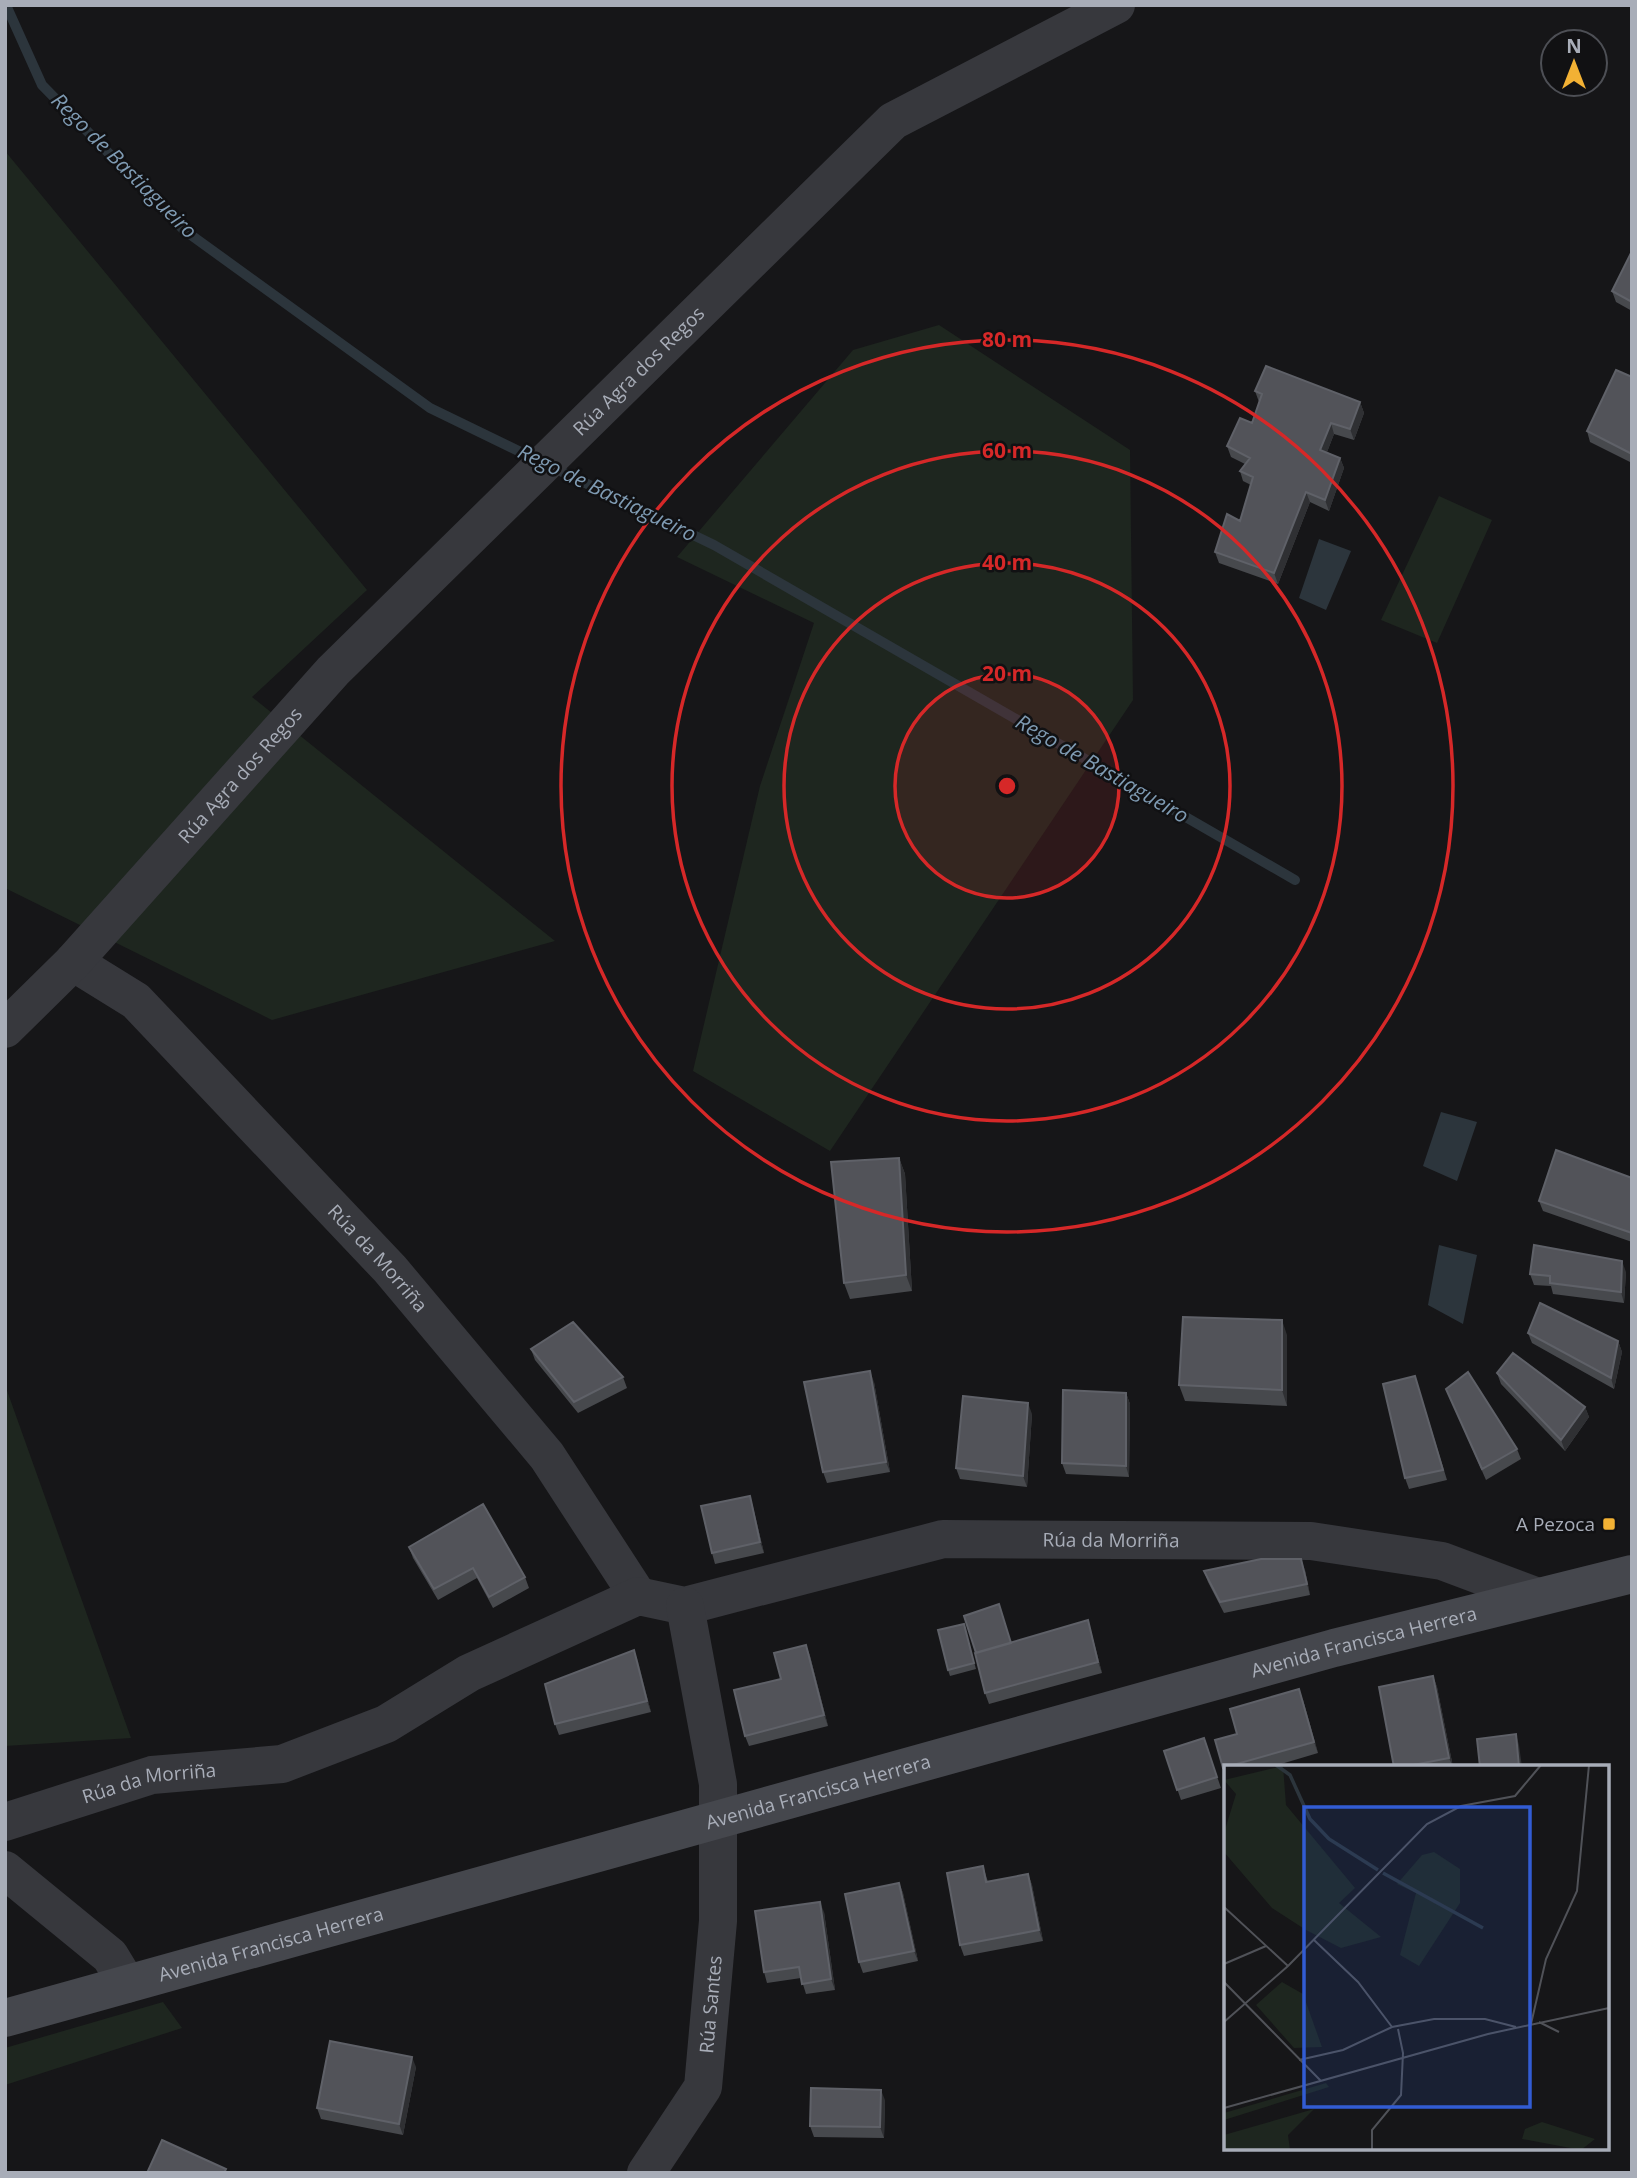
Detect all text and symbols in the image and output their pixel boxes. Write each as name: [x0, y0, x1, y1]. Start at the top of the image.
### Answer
north arrow: [1539, 28, 1609, 98]
text: N: [1566, 33, 1582, 59]
water label: Rego de Bastiagueiro: [46, 86, 204, 244]
street label: Rúa Agra dos Regos: [567, 300, 710, 441]
text: 80 m: [982, 325, 1032, 353]
text: 60 m: [982, 436, 1032, 464]
water label: Rego de Bastiagueiro: [514, 437, 701, 547]
text: 40 m: [982, 548, 1032, 576]
text: 20 m: [982, 659, 1032, 687]
street label: Rúa Agra dos Regos: [172, 701, 308, 849]
water label: Rego de Bastiagueiro: [1011, 707, 1194, 829]
centre of rings: [995, 774, 1019, 798]
street label: Rúa da Morriña: [322, 1198, 434, 1317]
place label: A Pezoca: [1516, 1511, 1595, 1537]
marker: A Pezoca: [1601, 1516, 1617, 1532]
street label: Rúa da Morriña: [1042, 1527, 1180, 1553]
street label: Avenida Francisca Herrera: [1248, 1600, 1479, 1684]
street label: Avenida Francisca Herrera: [703, 1748, 933, 1835]
street label: Rúa da Morriña: [79, 1757, 217, 1810]
inset map: [1224, 1765, 1609, 2150]
street label: Avenida Francisca Herrera: [155, 1900, 386, 1988]
street label: Rúa Santes: [693, 1955, 728, 2055]

